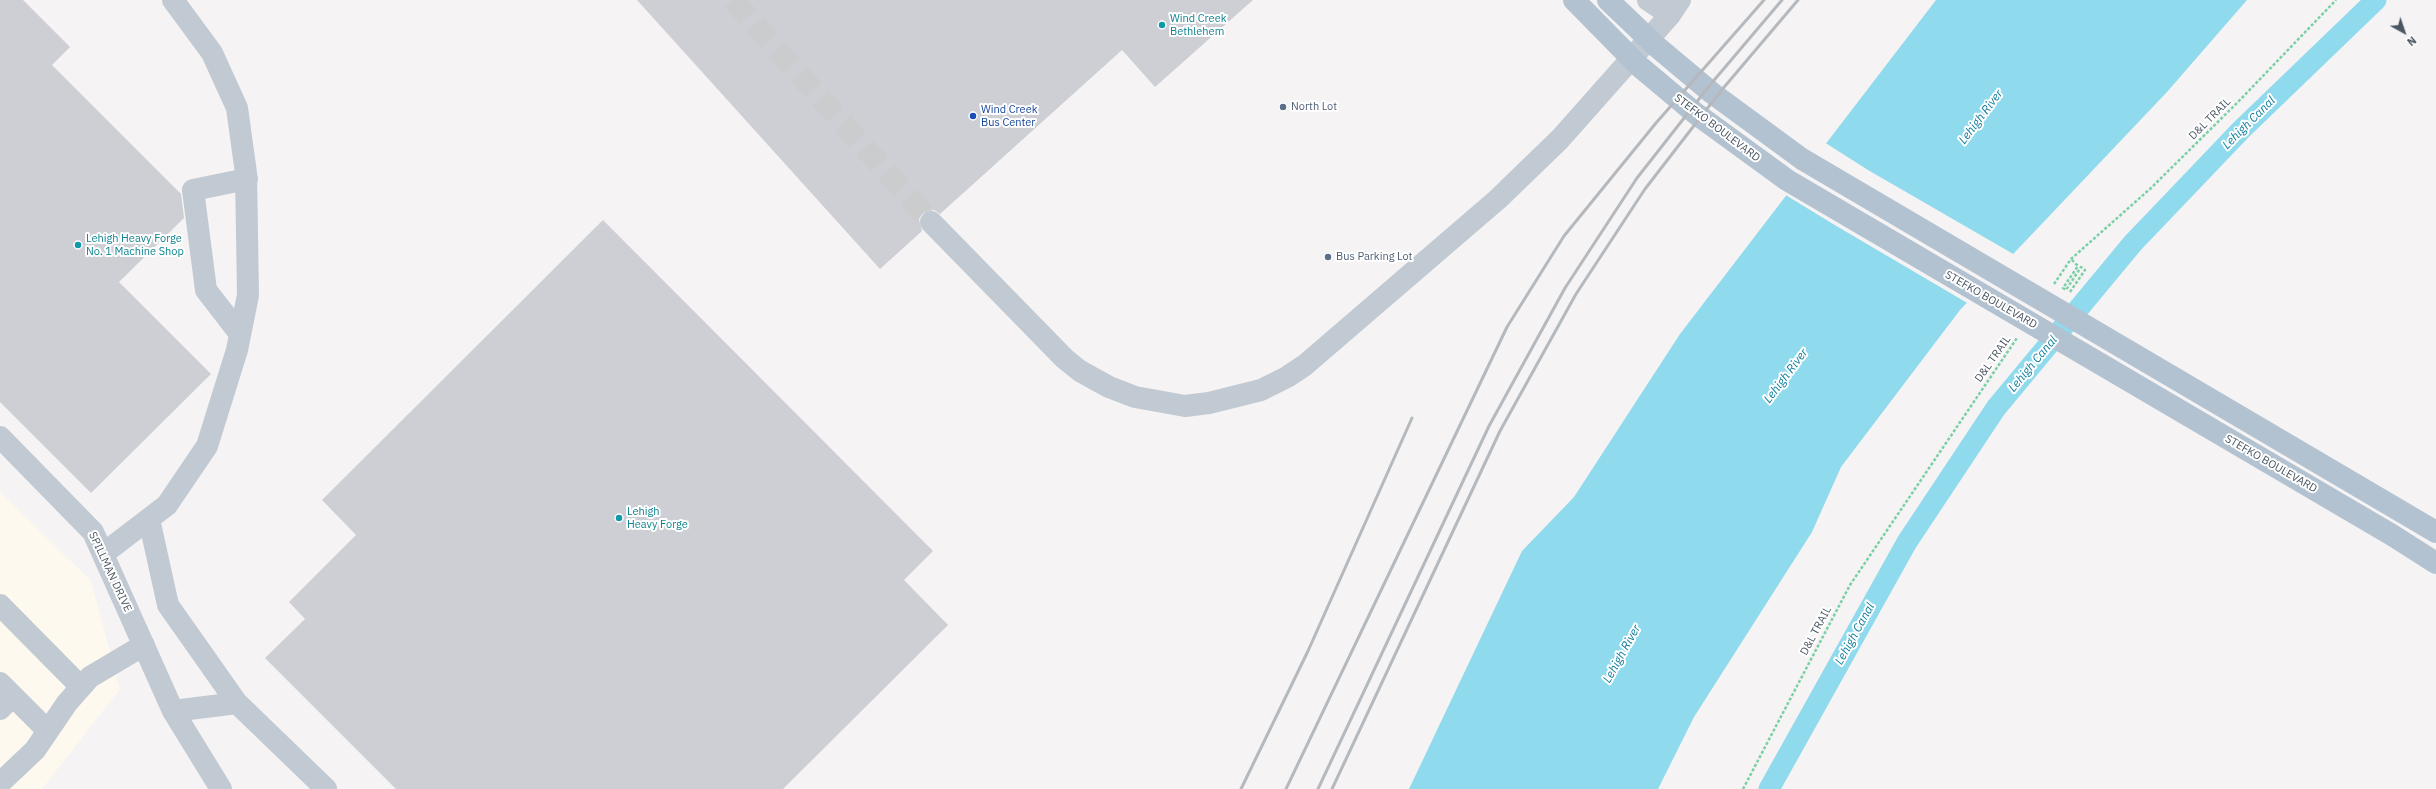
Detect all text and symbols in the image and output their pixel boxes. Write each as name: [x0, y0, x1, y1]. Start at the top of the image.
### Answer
place label: Wind Creek Bethlehem: [1170, 12, 1226, 38]
north arrow: [2384, 12, 2424, 52]
marker: Wind Creek Bethlehem: [1157, 20, 1167, 30]
text: N: [2404, 33, 2419, 49]
water label: Lehigh River: [1956, 87, 2006, 147]
street label: STEFKO BOULEVARD: [1671, 91, 1763, 165]
water label: Lehigh Canal: [2220, 94, 2278, 152]
street label: D&L TRAIL: [2186, 95, 2234, 143]
place label: North Lot: [1291, 100, 1337, 114]
marker: North Lot: [1278, 102, 1288, 112]
place label: Wind Creek Bus Center: [981, 103, 1037, 129]
marker: Wind Creek Bus Center: [968, 111, 978, 121]
place label: Lehigh Heavy Forge No. 1 Machine Shop: [86, 232, 184, 258]
marker: Lehigh Heavy Forge No. 1 Machine Shop: [73, 240, 83, 250]
place label: Bus Parking Lot: [1336, 250, 1412, 264]
marker: Bus Parking Lot: [1323, 252, 1333, 262]
street label: STEFKO BOULEVARD: [1943, 268, 2039, 332]
street label: D&L TRAIL: [1972, 333, 2014, 385]
water label: Lehigh Canal: [2005, 333, 2061, 395]
water label: Lehigh River: [1761, 346, 1811, 406]
street label: STEFKO BOULEVARD: [2223, 432, 2319, 496]
place label: Lehigh Heavy Forge: [627, 505, 688, 531]
marker: Lehigh Heavy Forge: [614, 513, 624, 523]
street label: SPILLMAN DRIVE: [86, 530, 134, 614]
water label: Lehigh Canal: [1832, 601, 1878, 667]
street label: D&L TRAIL: [1798, 604, 1834, 658]
water label: Lehigh River: [1600, 622, 1644, 686]

